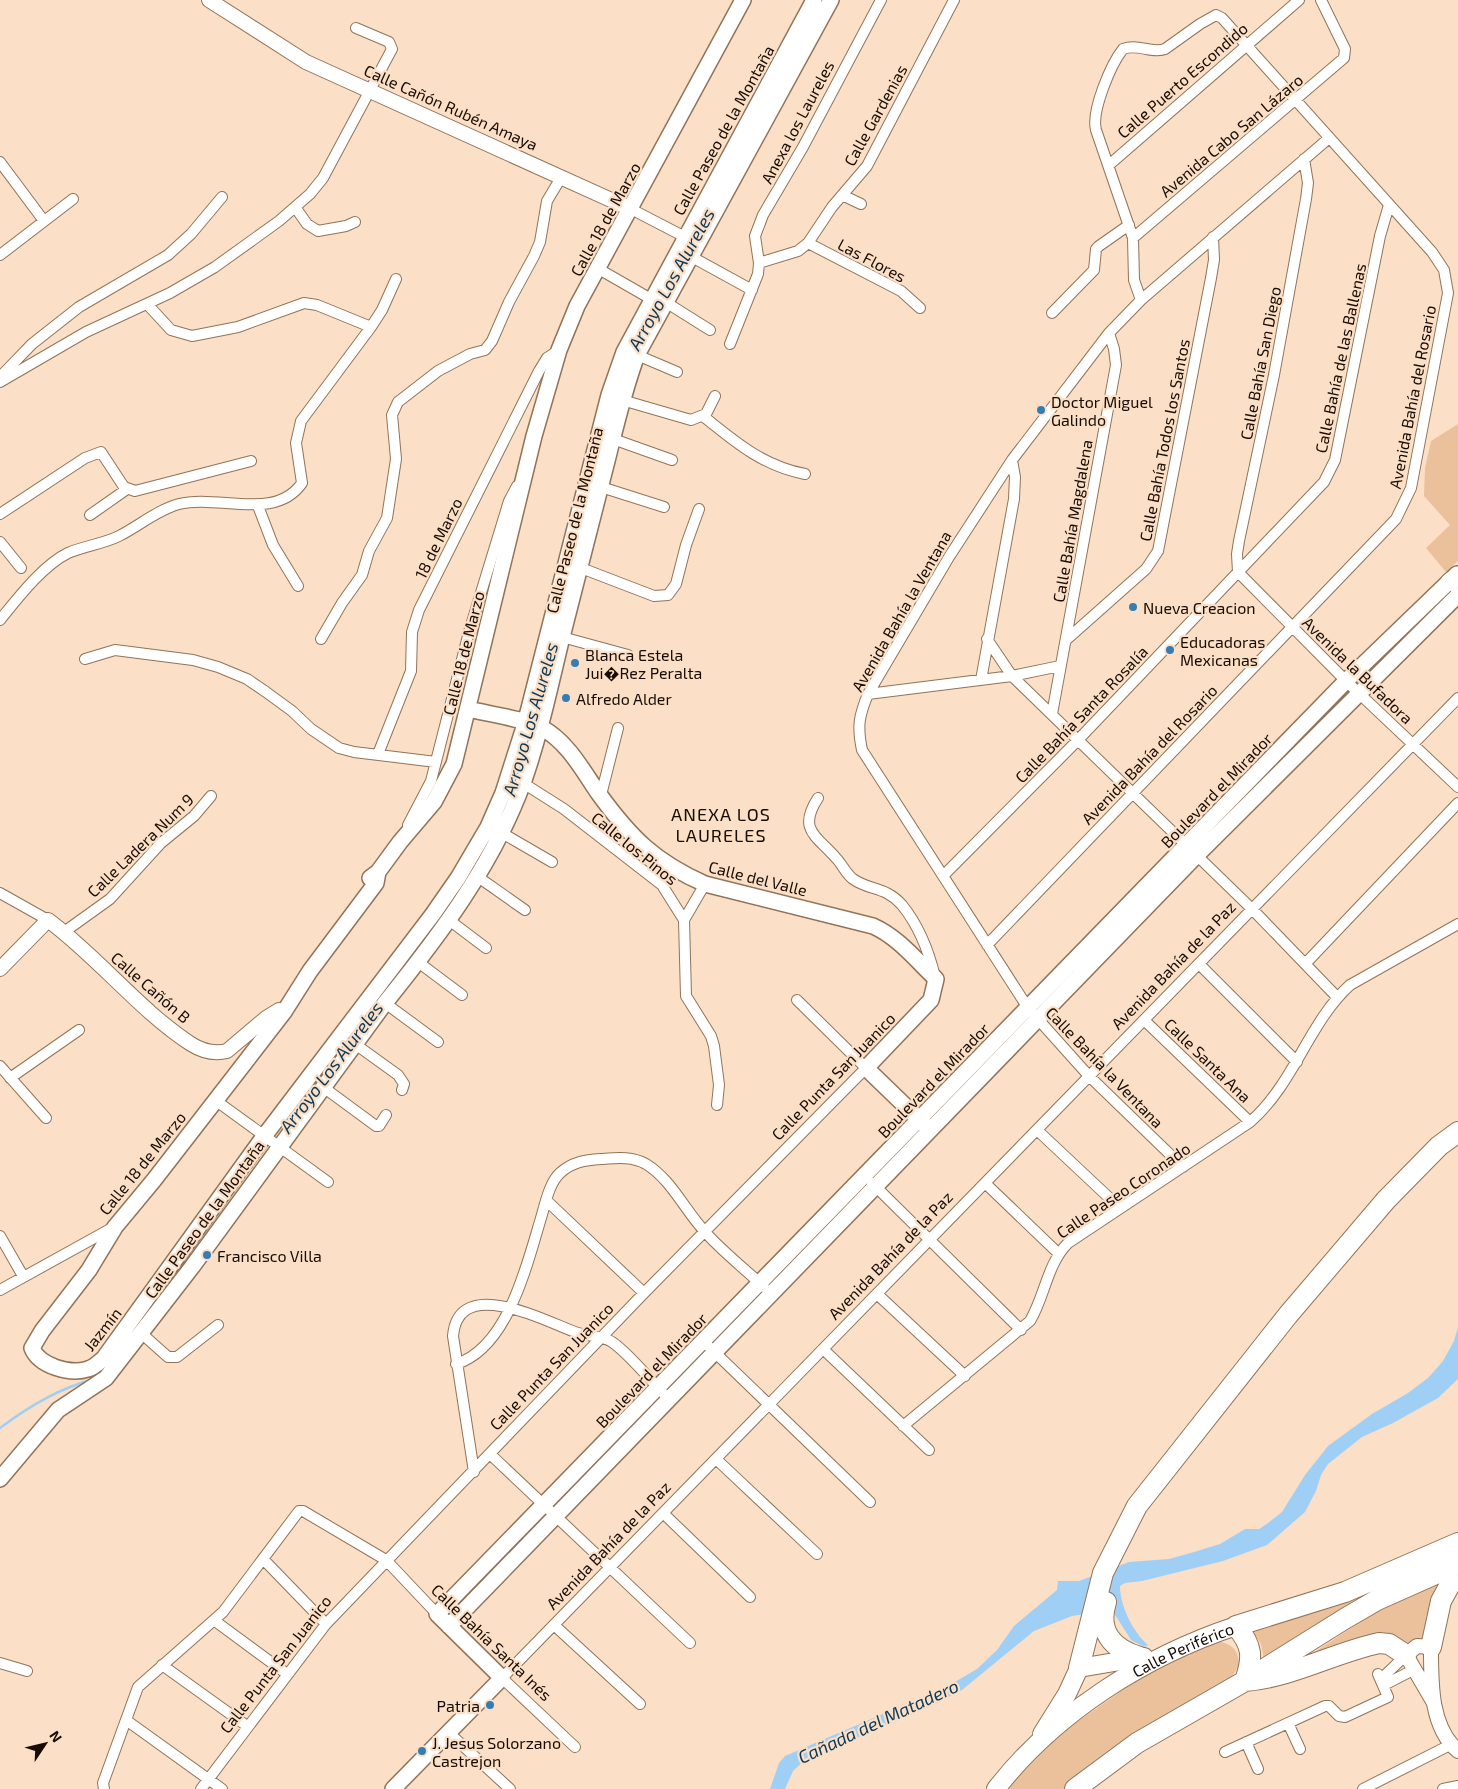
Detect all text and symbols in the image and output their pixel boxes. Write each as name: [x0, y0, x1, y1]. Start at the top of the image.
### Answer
street label: Calle Puerto Escondido: [1113, 18, 1251, 142]
street label: Calle Paseo de la Montaña: [668, 42, 778, 218]
street label: Anexa los Laureles: [757, 57, 837, 187]
street label: Calle Cañón Rubén Amaya: [361, 60, 541, 154]
street label: Calle Gardenias: [839, 61, 911, 169]
street label: Avenida Cabo San Lázaro: [1156, 70, 1306, 200]
street label: Calle 18 de Marzo: [566, 159, 644, 279]
water label: Arroyo Los Alureles: [622, 204, 719, 355]
street label: Las Flores: [835, 234, 909, 286]
street label: Calle Bahía de las Ballenas: [1311, 261, 1369, 455]
street label: Calle Bahía San Diego: [1236, 285, 1284, 441]
street label: Avenida Bahía del Rosario: [1385, 304, 1439, 490]
street label: Calle Bahía Todos los Santos: [1135, 337, 1193, 543]
place label: Doctor Miguel Galindo: [1051, 392, 1153, 429]
marker: Doctor Miguel Galindo: [1035, 404, 1047, 416]
street label: Calle Paseo de la Montaña: [542, 425, 606, 615]
street label: Calle Bahía Magdalena: [1048, 438, 1096, 604]
street label: 18 de Marzo: [410, 495, 466, 581]
street label: Avenida Bahía la Ventana: [847, 527, 955, 695]
street label: Calle 18 de Marzo: [438, 589, 488, 717]
place label: Nueva Creacion: [1143, 598, 1256, 617]
marker: Nueva Creacion: [1127, 601, 1139, 613]
street label: Avenida la Bufadora: [1299, 613, 1417, 727]
place label: Educadoras Mexicanas: [1180, 632, 1265, 669]
water label: Arroyo Los Alureles: [497, 640, 562, 799]
street label: Calle Bahía Santa Rosalía: [1011, 642, 1151, 786]
marker: Educadoras Mexicanas: [1164, 644, 1176, 656]
place label: Blanca Estela Jui�Rez Peralta: [585, 645, 702, 682]
marker: Blanca Estela Jui�Rez Peralta: [569, 657, 581, 669]
street label: Avenida Bahía del Rosario: [1077, 680, 1221, 828]
place label: Alfredo Alder: [576, 689, 672, 708]
marker: Alfredo Alder: [560, 692, 572, 704]
street label: Boulevard el Mirador: [1156, 728, 1276, 851]
street label: Calle Ladera Num 9: [83, 789, 197, 901]
district label: ANEXA LOS LAURELES: [671, 803, 771, 846]
street label: Calle los Pinos: [588, 808, 682, 888]
street label: Calle del Valle: [707, 857, 809, 899]
street label: Avenida Bahía de la Paz: [1107, 897, 1239, 1033]
street label: Calle Cañón B: [108, 947, 194, 1027]
water label: Arroyo Los Alureles: [274, 997, 387, 1138]
street label: Calle Bahía la Ventana: [1042, 1003, 1168, 1131]
street label: Calle Punta San Juanico: [767, 1008, 899, 1144]
street label: Calle Santa Ana: [1161, 1014, 1255, 1106]
street label: Boulevard el Mirador: [873, 1018, 993, 1141]
street label: Calle 18 de Marzo: [95, 1108, 189, 1218]
street label: Calle Paseo de la Montaña: [140, 1136, 268, 1302]
street label: Calle Paseo Coronado: [1053, 1138, 1193, 1242]
street label: Avenida Bahía de la Paz: [824, 1187, 956, 1323]
place label: Francisco Villa: [217, 1246, 322, 1265]
marker: Francisco Villa: [201, 1249, 213, 1261]
street label: Calle Punta San Juanico: [485, 1298, 617, 1434]
street label: Jazmín: [79, 1304, 125, 1354]
street label: Boulevard el Mirador: [591, 1308, 711, 1431]
street label: Avenida Bahía de la Paz: [542, 1477, 674, 1613]
street label: Calle Bahía Santa Inés: [428, 1580, 556, 1704]
street label: Calle Punta San Juanico: [215, 1591, 335, 1737]
street label: Calle Periférico: [1128, 1618, 1236, 1680]
water label: Cañada del Matadero: [794, 1674, 962, 1768]
place label: Patria: [437, 1696, 480, 1715]
marker: Patria: [484, 1699, 496, 1711]
north arrow: [20, 1719, 70, 1769]
text: N: [46, 1727, 66, 1745]
place label: J. Jesus Solorzano Castrejon: [432, 1733, 561, 1771]
marker: J. Jesus Solorzano Castrejon: [416, 1745, 428, 1757]

